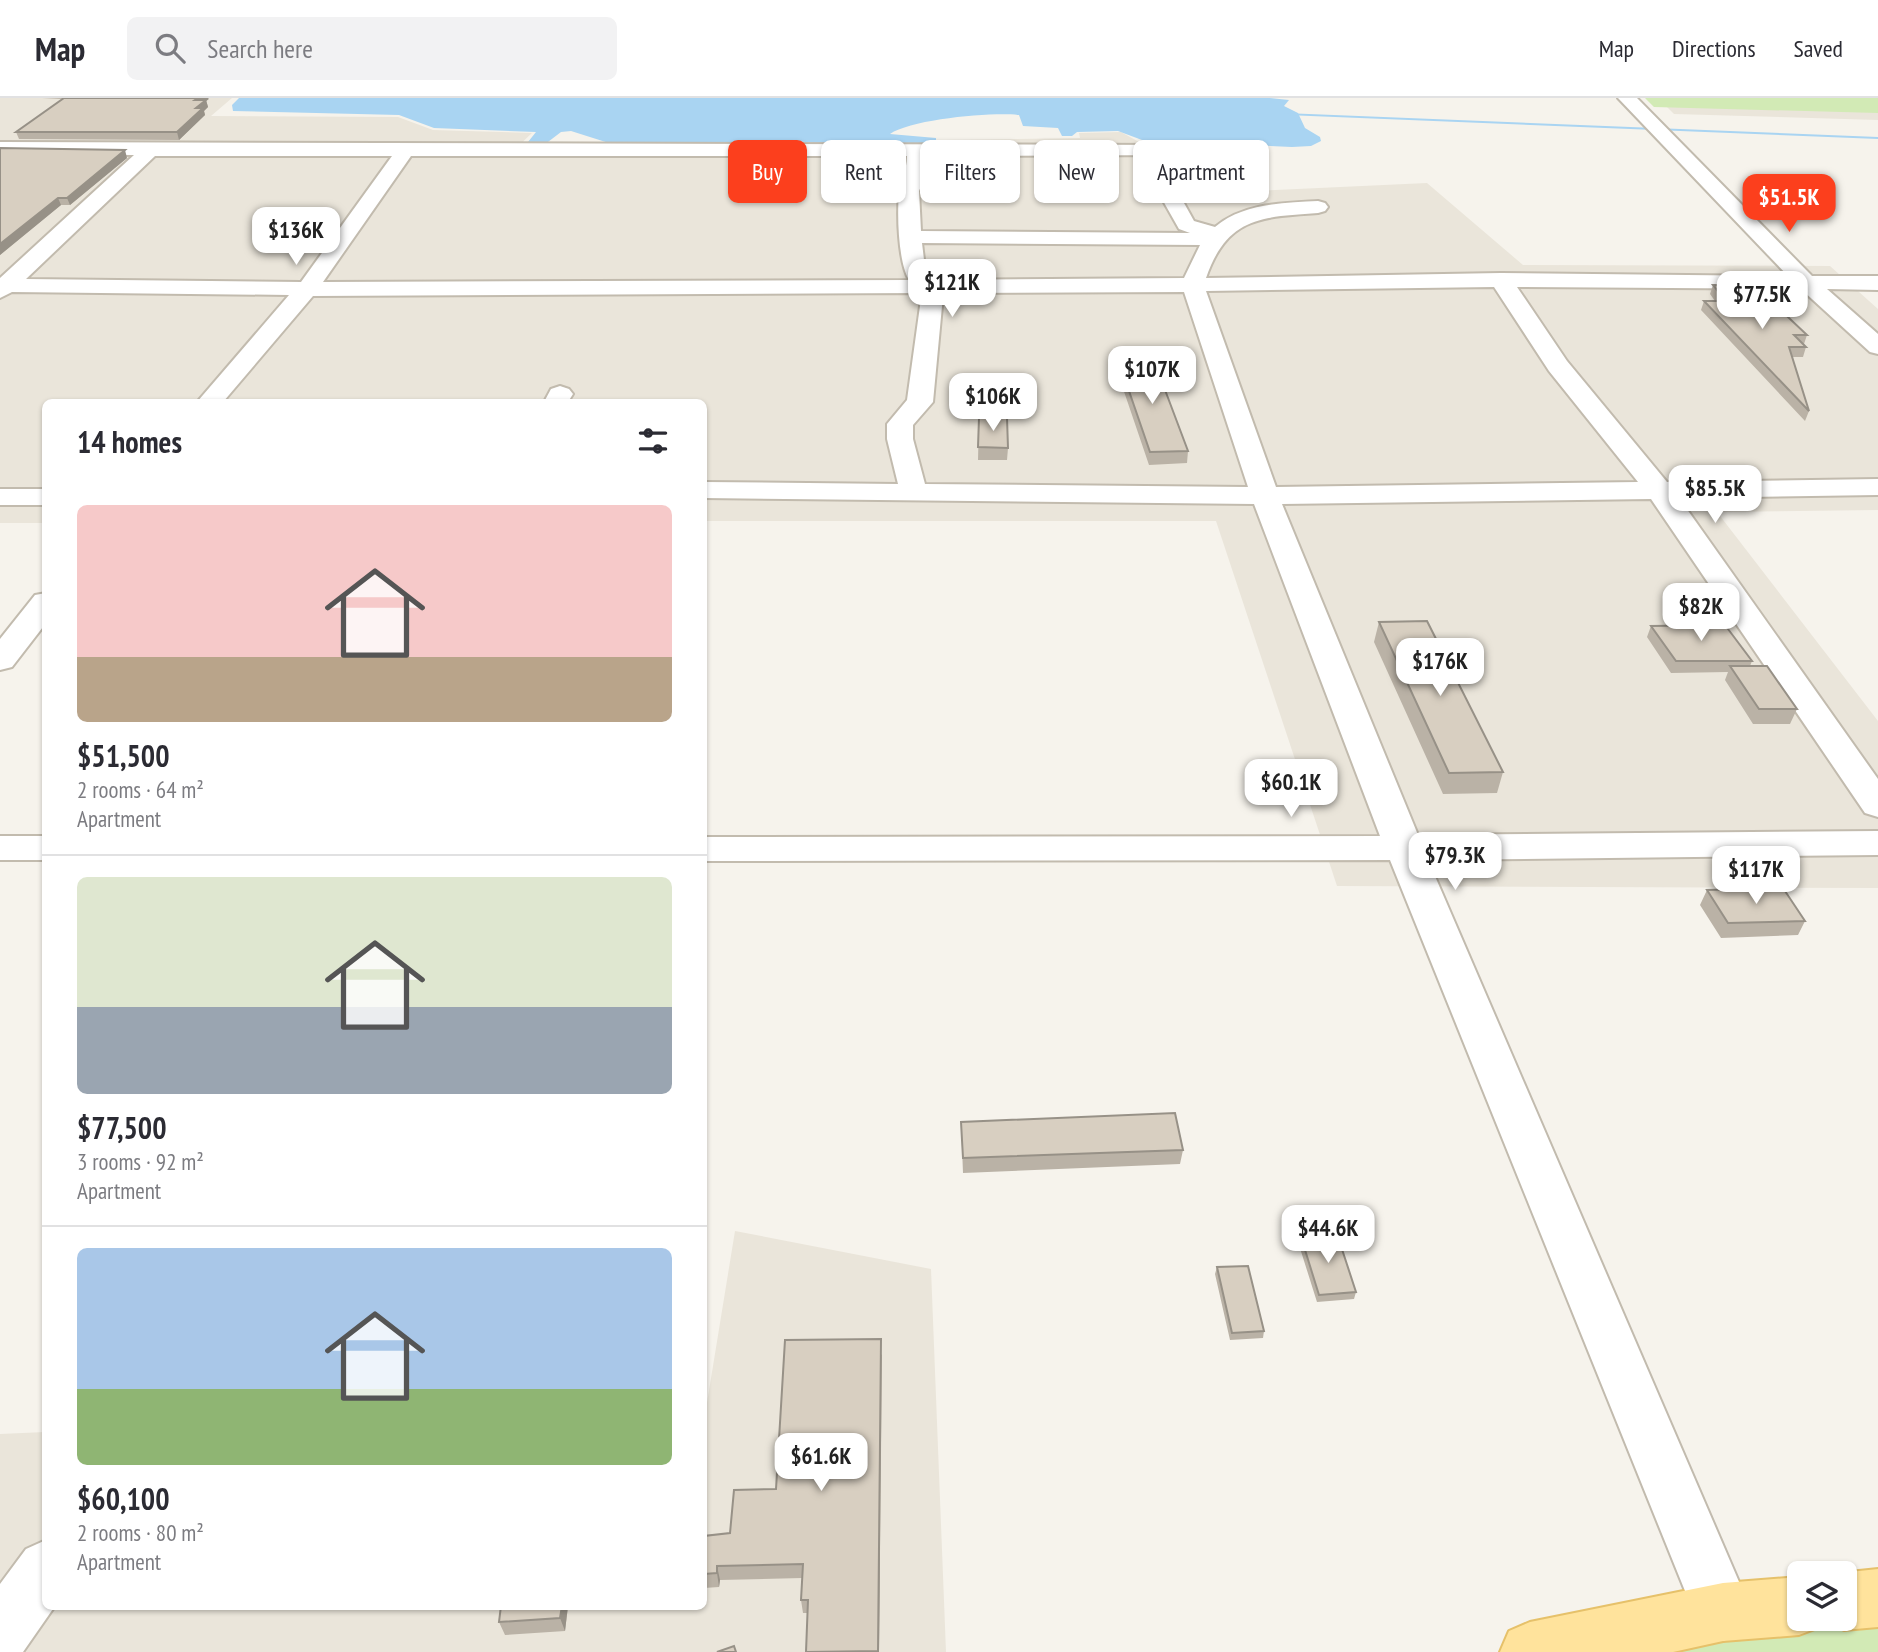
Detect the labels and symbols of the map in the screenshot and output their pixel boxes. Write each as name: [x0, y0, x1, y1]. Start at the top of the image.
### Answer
pin: $51.5K: [1732, 174, 1846, 234]
pin: $136K: [247, 208, 345, 267]
pin: $121K: [903, 260, 1001, 319]
pin: $77.5K: [1705, 272, 1819, 331]
pin: $107K: [1103, 346, 1201, 406]
pin: $106K: [944, 374, 1042, 433]
pin: $85.5K: [1658, 466, 1772, 525]
pin: $82K: [1660, 584, 1742, 643]
pin: $176K: [1391, 638, 1489, 698]
pin: $60.1K: [1234, 760, 1348, 819]
pin: $79.3K: [1398, 832, 1512, 892]
pin: $117K: [1707, 846, 1805, 906]
pin: $44.6K: [1271, 1206, 1385, 1265]
pin: $61.6K: [764, 1434, 878, 1493]

